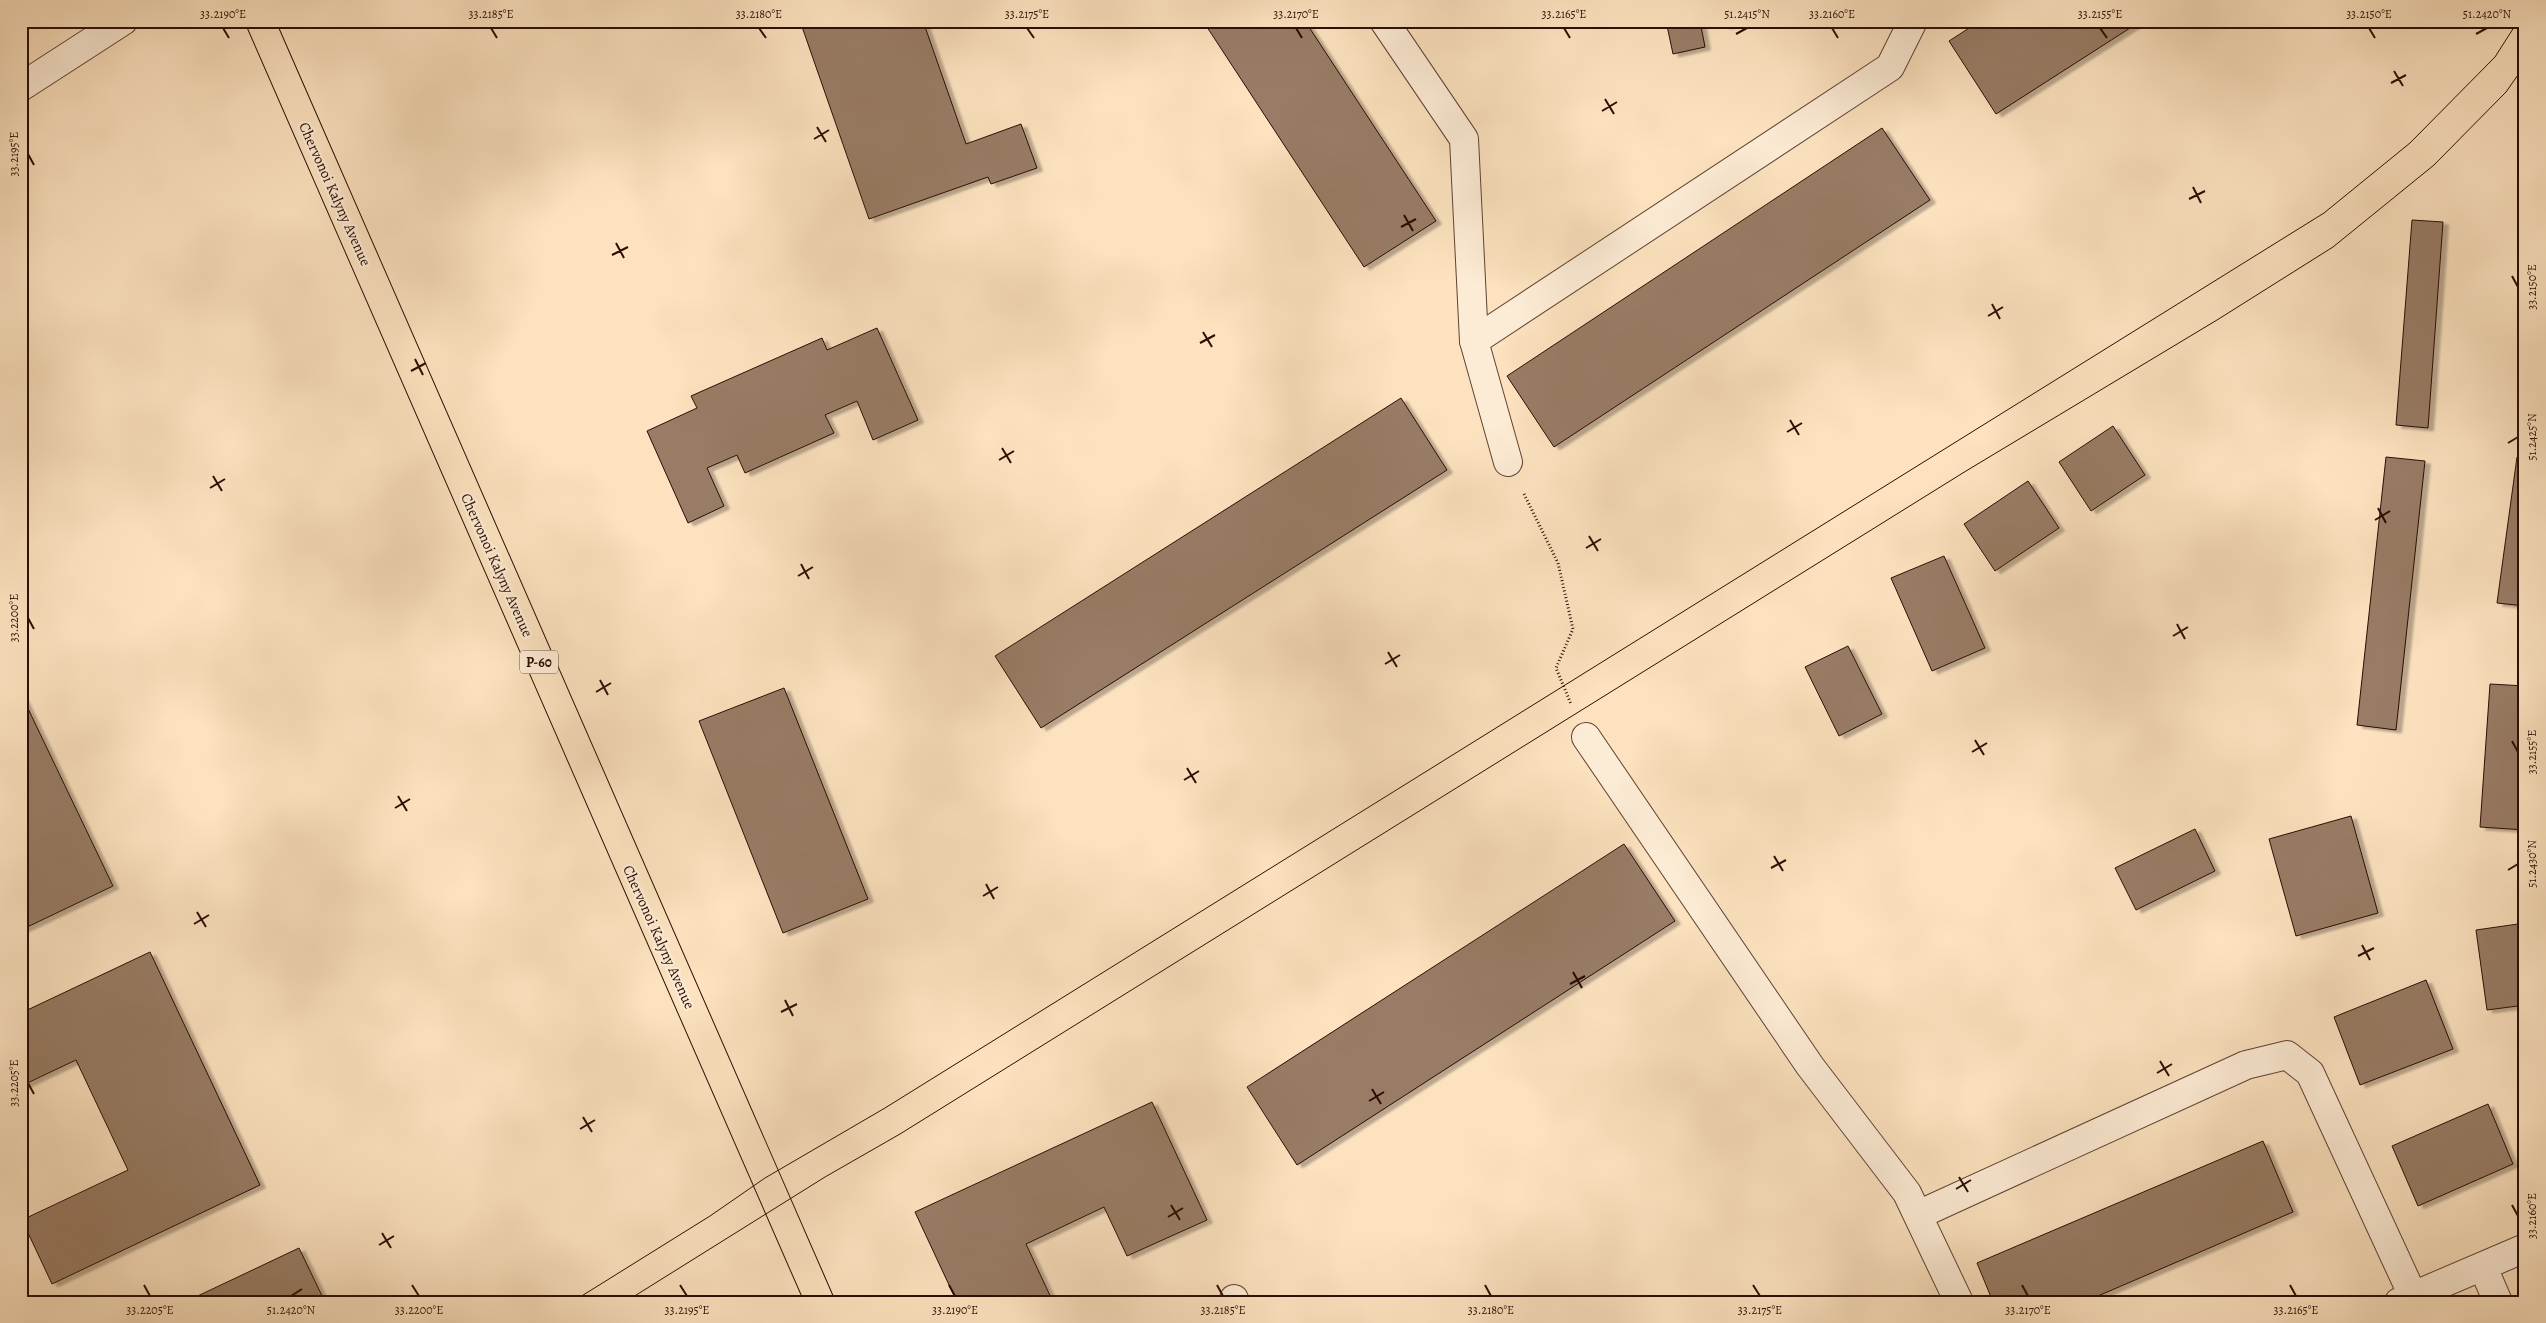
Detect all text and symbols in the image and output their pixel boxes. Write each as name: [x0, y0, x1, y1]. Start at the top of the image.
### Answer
text: 33.2190°E: [200, 6, 246, 22]
text: 33.2185°E: [468, 6, 514, 22]
text: 33.2180°E: [736, 6, 782, 22]
text: 33.2175°E: [1005, 6, 1049, 22]
text: 33.2170°E: [1273, 6, 1319, 22]
text: 33.2165°E: [1542, 6, 1586, 22]
text: 51.2415°N: [1724, 6, 1770, 22]
text: 33.2160°E: [1809, 6, 1855, 22]
text: 33.2155°E: [2078, 6, 2122, 22]
text: 33.2150°E: [2346, 6, 2392, 22]
text: 51.2420°N: [2463, 6, 2512, 22]
street label: Chervonoi Kalyny Avenue: [294, 119, 376, 269]
text: 33.2195°E: [6, 132, 22, 176]
text: 33.2150°E: [2524, 264, 2540, 310]
text: 51.2425°N: [2524, 413, 2540, 461]
street label: Chervonoi Kalyny Avenue: [456, 490, 538, 640]
text: 33.2200°E: [6, 594, 22, 642]
road number: Р-60: [520, 650, 558, 674]
text: 33.2155°E: [2524, 730, 2540, 774]
text: 51.2430°N: [2524, 840, 2540, 888]
street label: Chervonoi Kalyny Avenue: [618, 862, 700, 1012]
text: 33.2205°E: [6, 1059, 22, 1107]
text: 33.2160°E: [2524, 1193, 2540, 1239]
text: 33.2205°E: [126, 1302, 174, 1318]
text: 51.2420°N: [267, 1302, 316, 1318]
text: 33.2200°E: [395, 1302, 443, 1318]
text: 33.2195°E: [665, 1302, 709, 1318]
text: 33.2190°E: [932, 1302, 978, 1318]
text: 33.2185°E: [1200, 1302, 1246, 1318]
text: 33.2180°E: [1468, 1302, 1514, 1318]
text: 33.2175°E: [1738, 1302, 1782, 1318]
text: 33.2170°E: [2005, 1302, 2051, 1318]
text: 33.2165°E: [2274, 1302, 2318, 1318]

